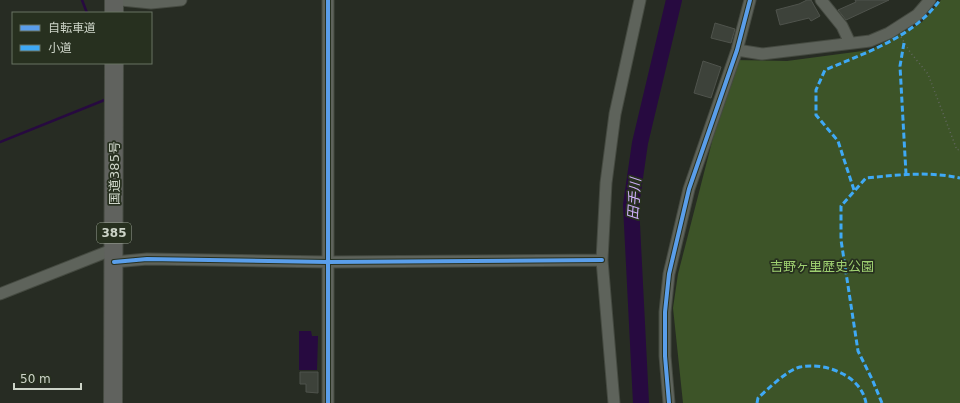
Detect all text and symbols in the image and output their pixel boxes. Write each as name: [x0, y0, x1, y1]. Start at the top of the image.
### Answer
legend: [12, 12, 152, 64]
text: 自転車道: [48, 21, 96, 35]
text: 小道: [48, 41, 72, 55]
street label: 国道385号: [107, 141, 122, 205]
water label: 田手川: [625, 175, 644, 221]
road number: 385: [97, 223, 131, 243]
park label: 吉野ヶ里歴史公園: [770, 259, 874, 274]
scale bar: [14, 365, 81, 391]
text: 50 m: [20, 372, 51, 386]

